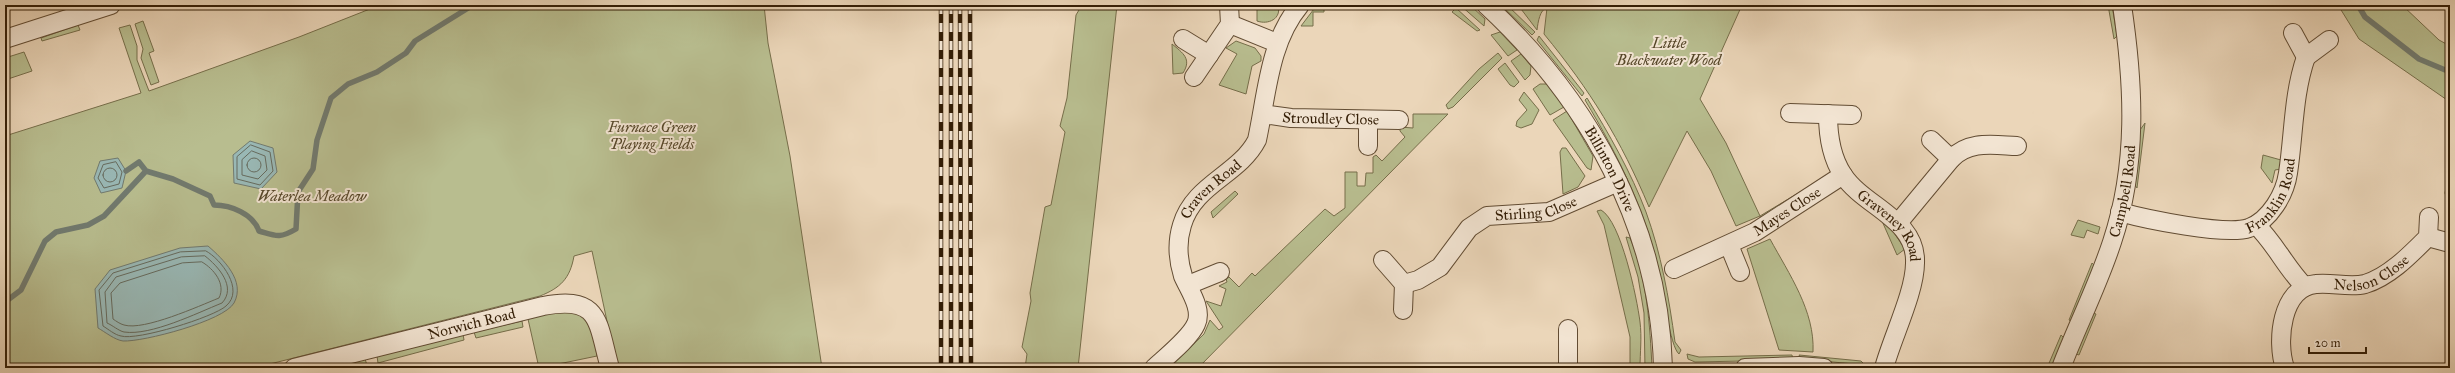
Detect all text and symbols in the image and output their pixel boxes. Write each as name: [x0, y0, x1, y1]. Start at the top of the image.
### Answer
park label: Little Blackwater Wood: [1616, 34, 1723, 69]
street label: Stroudley Close: [1281, 108, 1379, 129]
park label: Furnace Green Playing Fields: [607, 118, 696, 153]
street label: Billinton Drive: [1581, 123, 1639, 214]
street label: Campbell Road: [2105, 144, 2139, 240]
street label: Craven Road: [1176, 155, 1245, 222]
street label: Franklin Road: [2243, 157, 2299, 237]
street label: Mayes Close: [1750, 183, 1824, 240]
street label: Graveney Road: [1854, 186, 1924, 263]
park label: Waterlea Meadow: [258, 187, 368, 205]
street label: Stirling Close: [1494, 192, 1580, 224]
street label: Nelson Close: [2333, 251, 2413, 294]
street label: Norwich Road: [426, 304, 518, 343]
scale bar: [2309, 329, 2366, 355]
text: 20 m: [2315, 336, 2341, 350]

